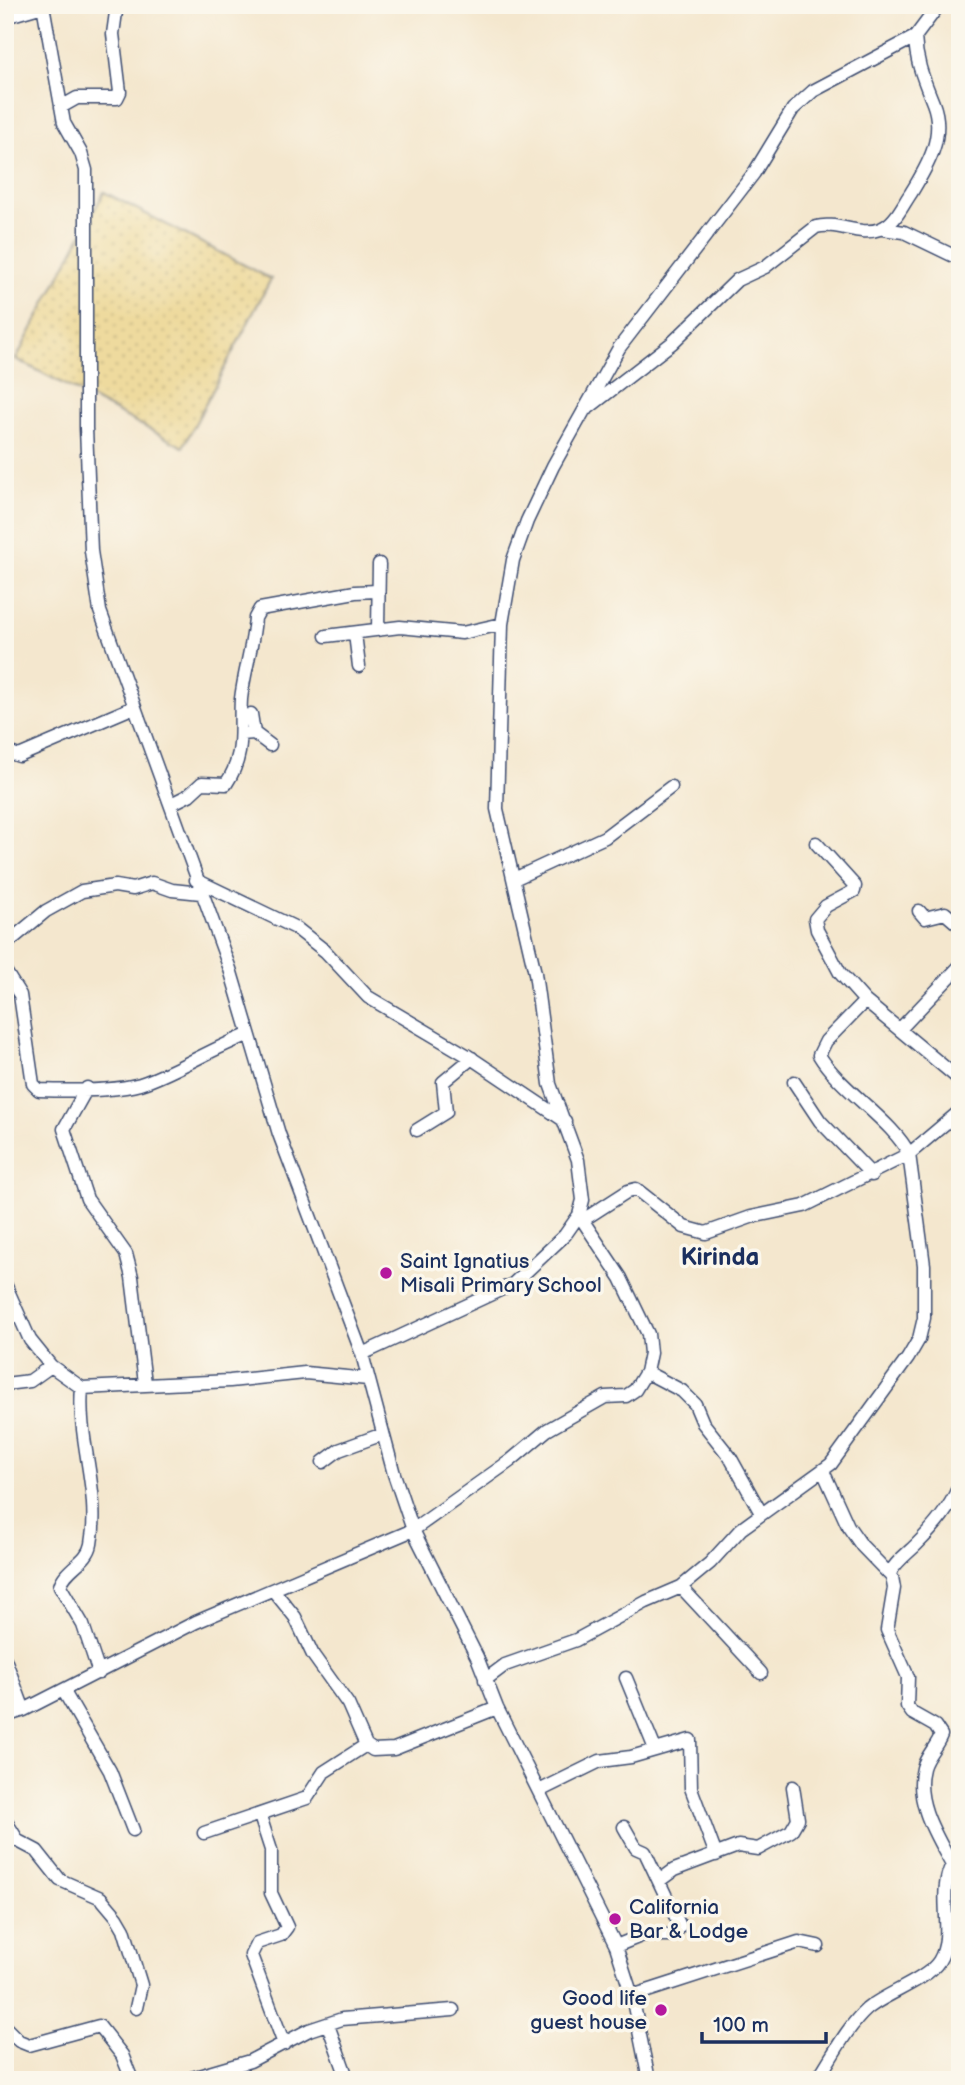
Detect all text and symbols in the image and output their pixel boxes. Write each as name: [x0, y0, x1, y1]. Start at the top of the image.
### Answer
district label: Kirinda: [681, 1243, 759, 1272]
place label: Saint Ignatius Misali Primary School: [400, 1249, 602, 1298]
marker: Saint Ignatius Misali Primary School: [378, 1265, 394, 1281]
place label: California Bar & Lodge: [629, 1895, 748, 1944]
marker: California Bar & Lodge: [607, 1911, 623, 1927]
place label: Good life guest house: [530, 1986, 647, 2035]
scale bar: [702, 2001, 827, 2045]
marker: Good life guest house: [653, 2002, 669, 2018]
text: 100 m: [713, 2013, 769, 2038]

